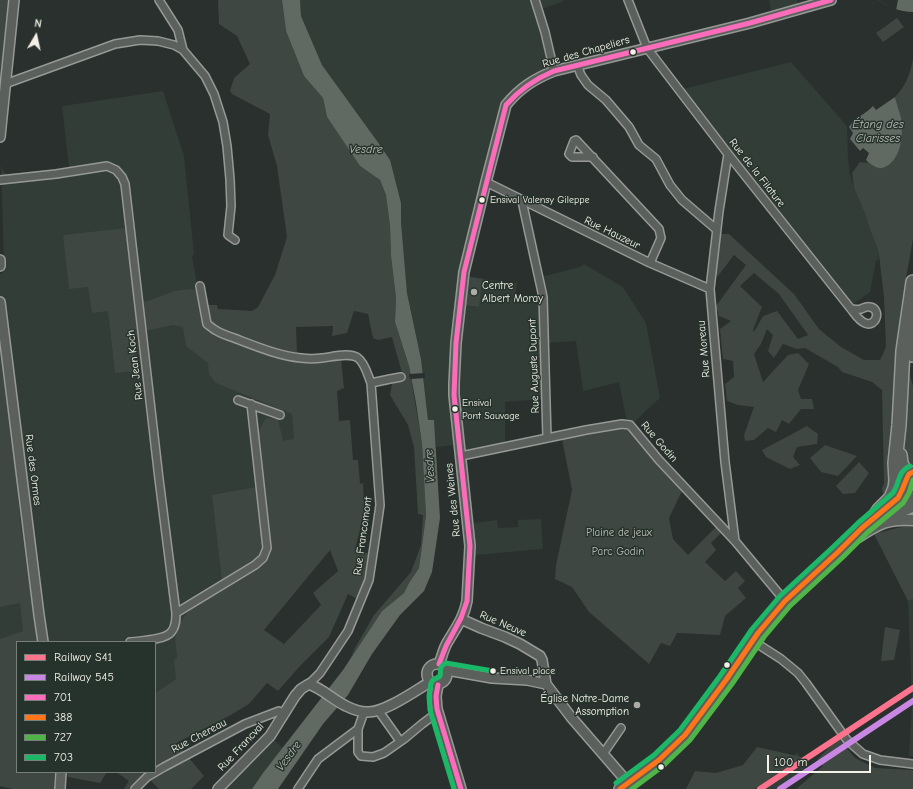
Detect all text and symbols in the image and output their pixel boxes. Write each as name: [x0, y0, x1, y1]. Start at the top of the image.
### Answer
north arrow: [16, 16, 56, 56]
text: N: [33, 17, 43, 31]
street label: Rue des Chapeliers: [541, 33, 631, 71]
unlabelled marker: [628, 47, 638, 57]
water label: Étang des Clarisses: [852, 118, 904, 146]
street label: Rue de la Filature: [726, 136, 788, 210]
water label: Vesdre: [349, 143, 383, 157]
place label: Ensival Valensy Gileppe: [490, 194, 590, 206]
marker: Ensival Valensy Gileppe: [477, 195, 487, 205]
street label: Rue Hauzeur: [582, 214, 642, 252]
place label: Centre Albert Moray: [482, 279, 543, 305]
marker: Centre Albert Moray: [469, 287, 479, 297]
street label: Rue Auguste Dupont: [526, 318, 542, 414]
street label: Rue Moreau: [695, 320, 713, 378]
street label: Rue Jean Koch: [124, 329, 146, 401]
place label: Ensival Pont Sauvage: [462, 397, 519, 420]
marker: Ensival Pont Sauvage: [450, 404, 460, 414]
street label: Rue Godin: [638, 419, 680, 465]
street label: Rue des Ormes: [22, 434, 44, 506]
water label: Vesdre: [422, 449, 438, 483]
street label: Rue des Weines: [443, 463, 463, 537]
street label: Rue Francomont: [351, 496, 375, 576]
park label: Plaine de jeux: [586, 526, 652, 540]
park label: Parc Godin: [592, 545, 644, 559]
street label: Rue Neuve: [478, 608, 528, 640]
legend: [16, 641, 156, 773]
text: Railway S41: [54, 650, 112, 664]
unlabelled marker: [722, 660, 732, 670]
place label: Ensival place: [500, 665, 555, 677]
marker: Ensival place: [488, 666, 498, 676]
text: Railway 545: [54, 670, 114, 684]
text: 701: [54, 690, 72, 704]
place label: Église Notre-Dame Assomption: [541, 692, 629, 718]
marker: Église Notre-Dame Assomption: [632, 700, 642, 710]
text: 388: [54, 710, 72, 724]
street label: Rue Chereau: [169, 716, 229, 756]
street label: Rue Francval: [215, 720, 267, 774]
text: 727: [54, 730, 72, 744]
water label: Vesdre: [273, 738, 305, 774]
scale bar: [769, 747, 873, 773]
text: 703: [54, 750, 73, 764]
text: 100 m: [774, 755, 807, 769]
unlabelled marker: [656, 762, 666, 772]

